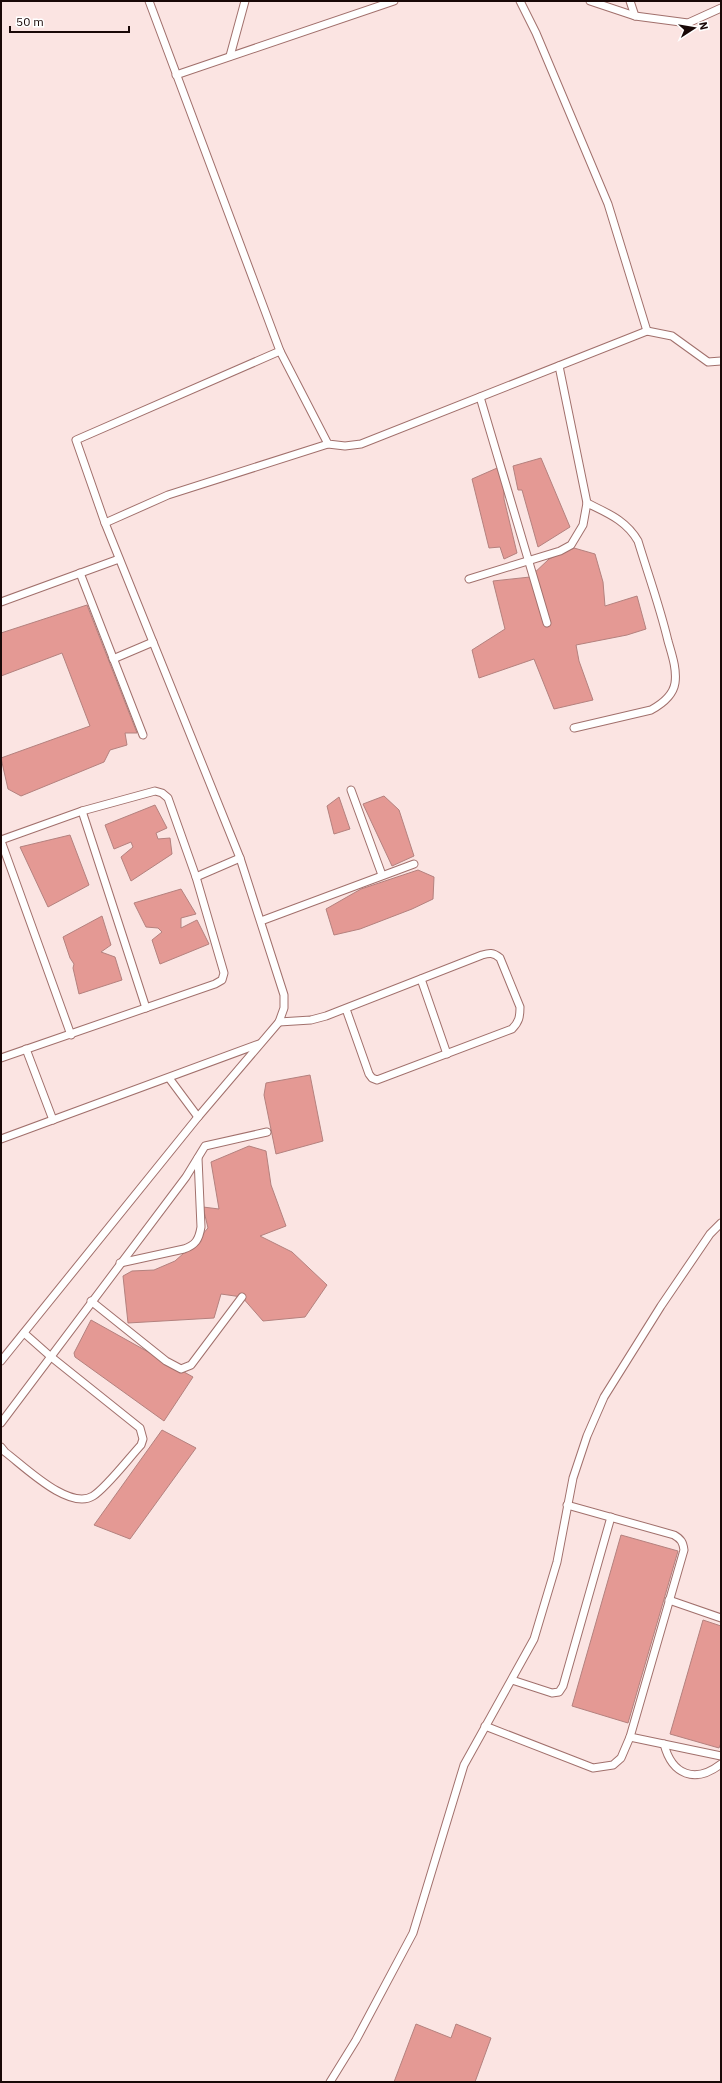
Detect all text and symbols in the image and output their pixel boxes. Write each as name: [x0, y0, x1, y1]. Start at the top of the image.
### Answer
scale bar: [10, 8, 129, 34]
north arrow: [674, 8, 714, 48]
text: 50 m: [16, 14, 44, 29]
text: N: [696, 21, 711, 31]

